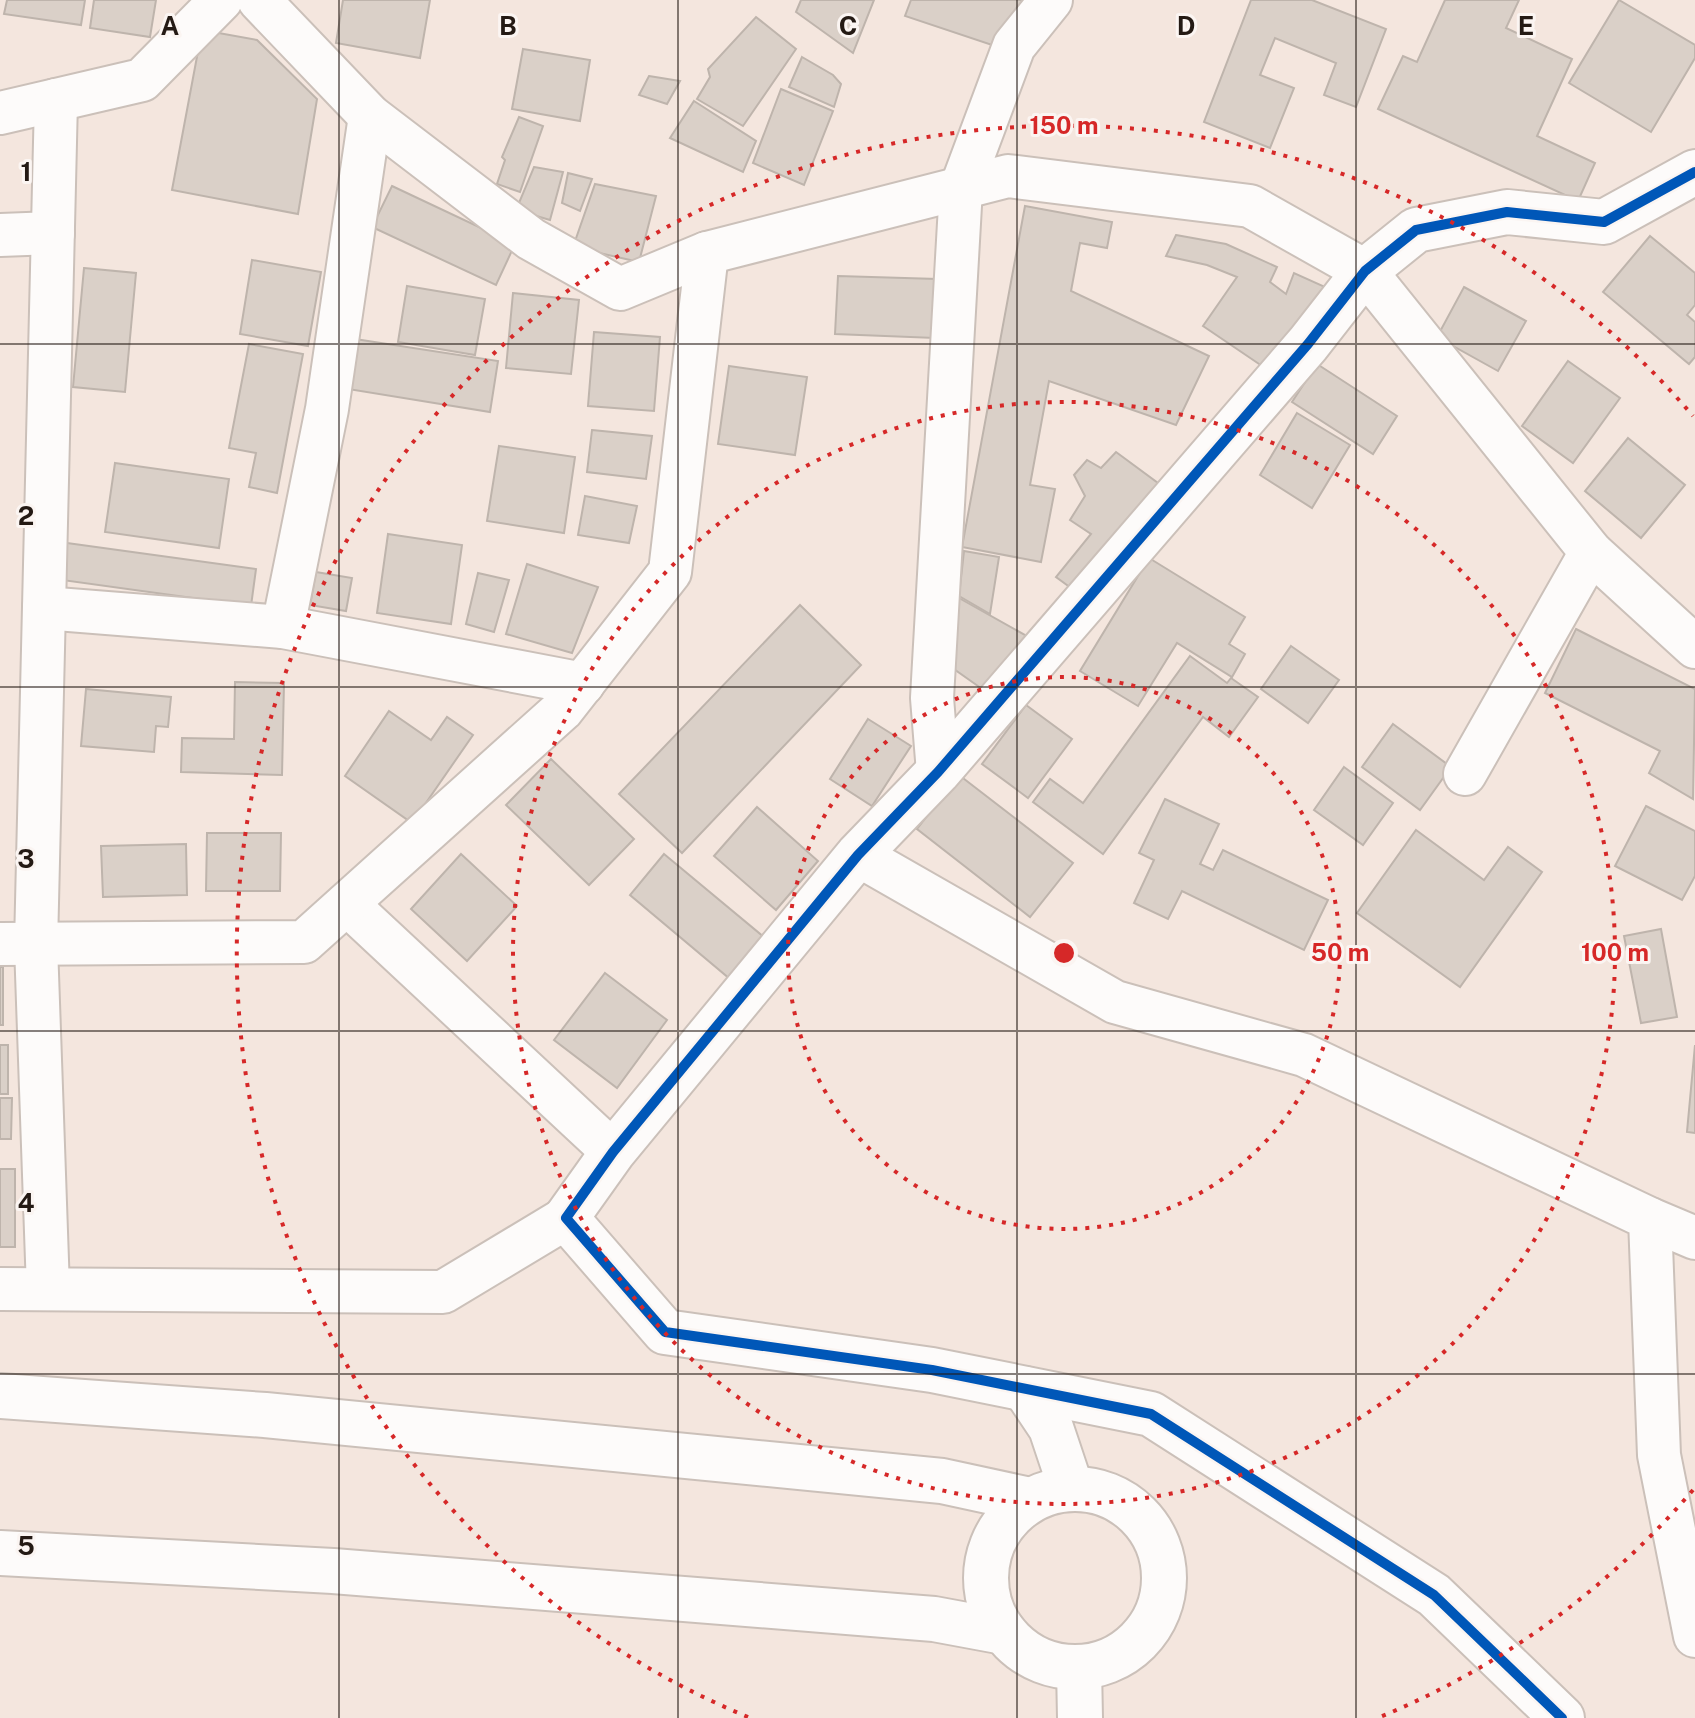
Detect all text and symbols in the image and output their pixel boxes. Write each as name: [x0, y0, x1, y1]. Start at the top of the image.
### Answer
text: A: [161, 10, 180, 41]
text: B: [499, 10, 517, 41]
text: C: [839, 10, 857, 41]
text: D: [1177, 10, 1195, 41]
text: E: [1518, 10, 1534, 41]
text: 150 m: [1030, 111, 1098, 139]
text: 1: [20, 156, 32, 187]
text: 2: [18, 500, 34, 531]
text: 3: [17, 843, 35, 874]
text: 50 m: [1311, 938, 1369, 966]
text: 100 m: [1581, 938, 1649, 966]
centre of rings: [1050, 939, 1078, 967]
text: 4: [17, 1187, 35, 1218]
text: 5: [17, 1530, 35, 1561]

